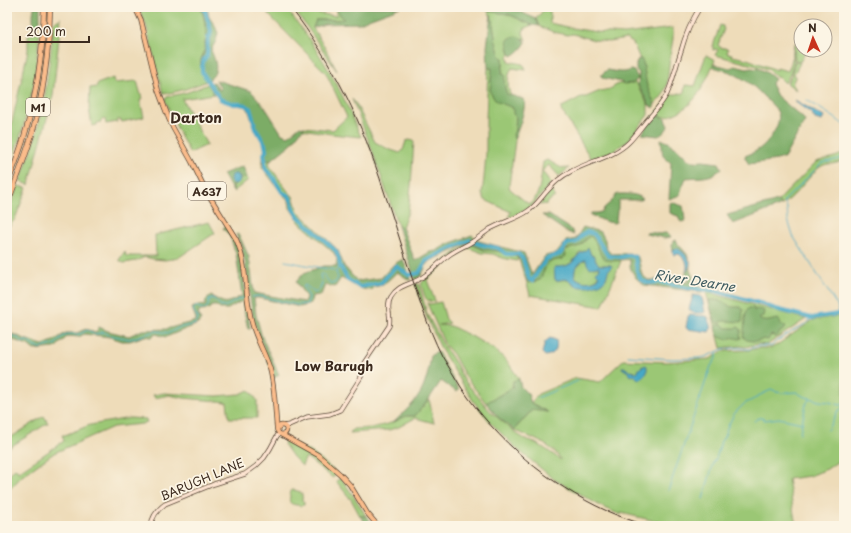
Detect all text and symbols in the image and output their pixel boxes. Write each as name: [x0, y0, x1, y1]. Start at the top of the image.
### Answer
scale bar: [20, 18, 89, 44]
north arrow: [793, 18, 833, 58]
text: N: [808, 19, 818, 36]
text: 200 m: [26, 22, 66, 40]
road number: M1: [26, 98, 50, 116]
district label: Darton: [170, 107, 222, 128]
road number: A637: [188, 182, 226, 200]
water label: River Dearne: [653, 264, 737, 296]
district label: Low Barugh: [295, 356, 373, 375]
street label: BARUGH LANE: [157, 453, 247, 505]

